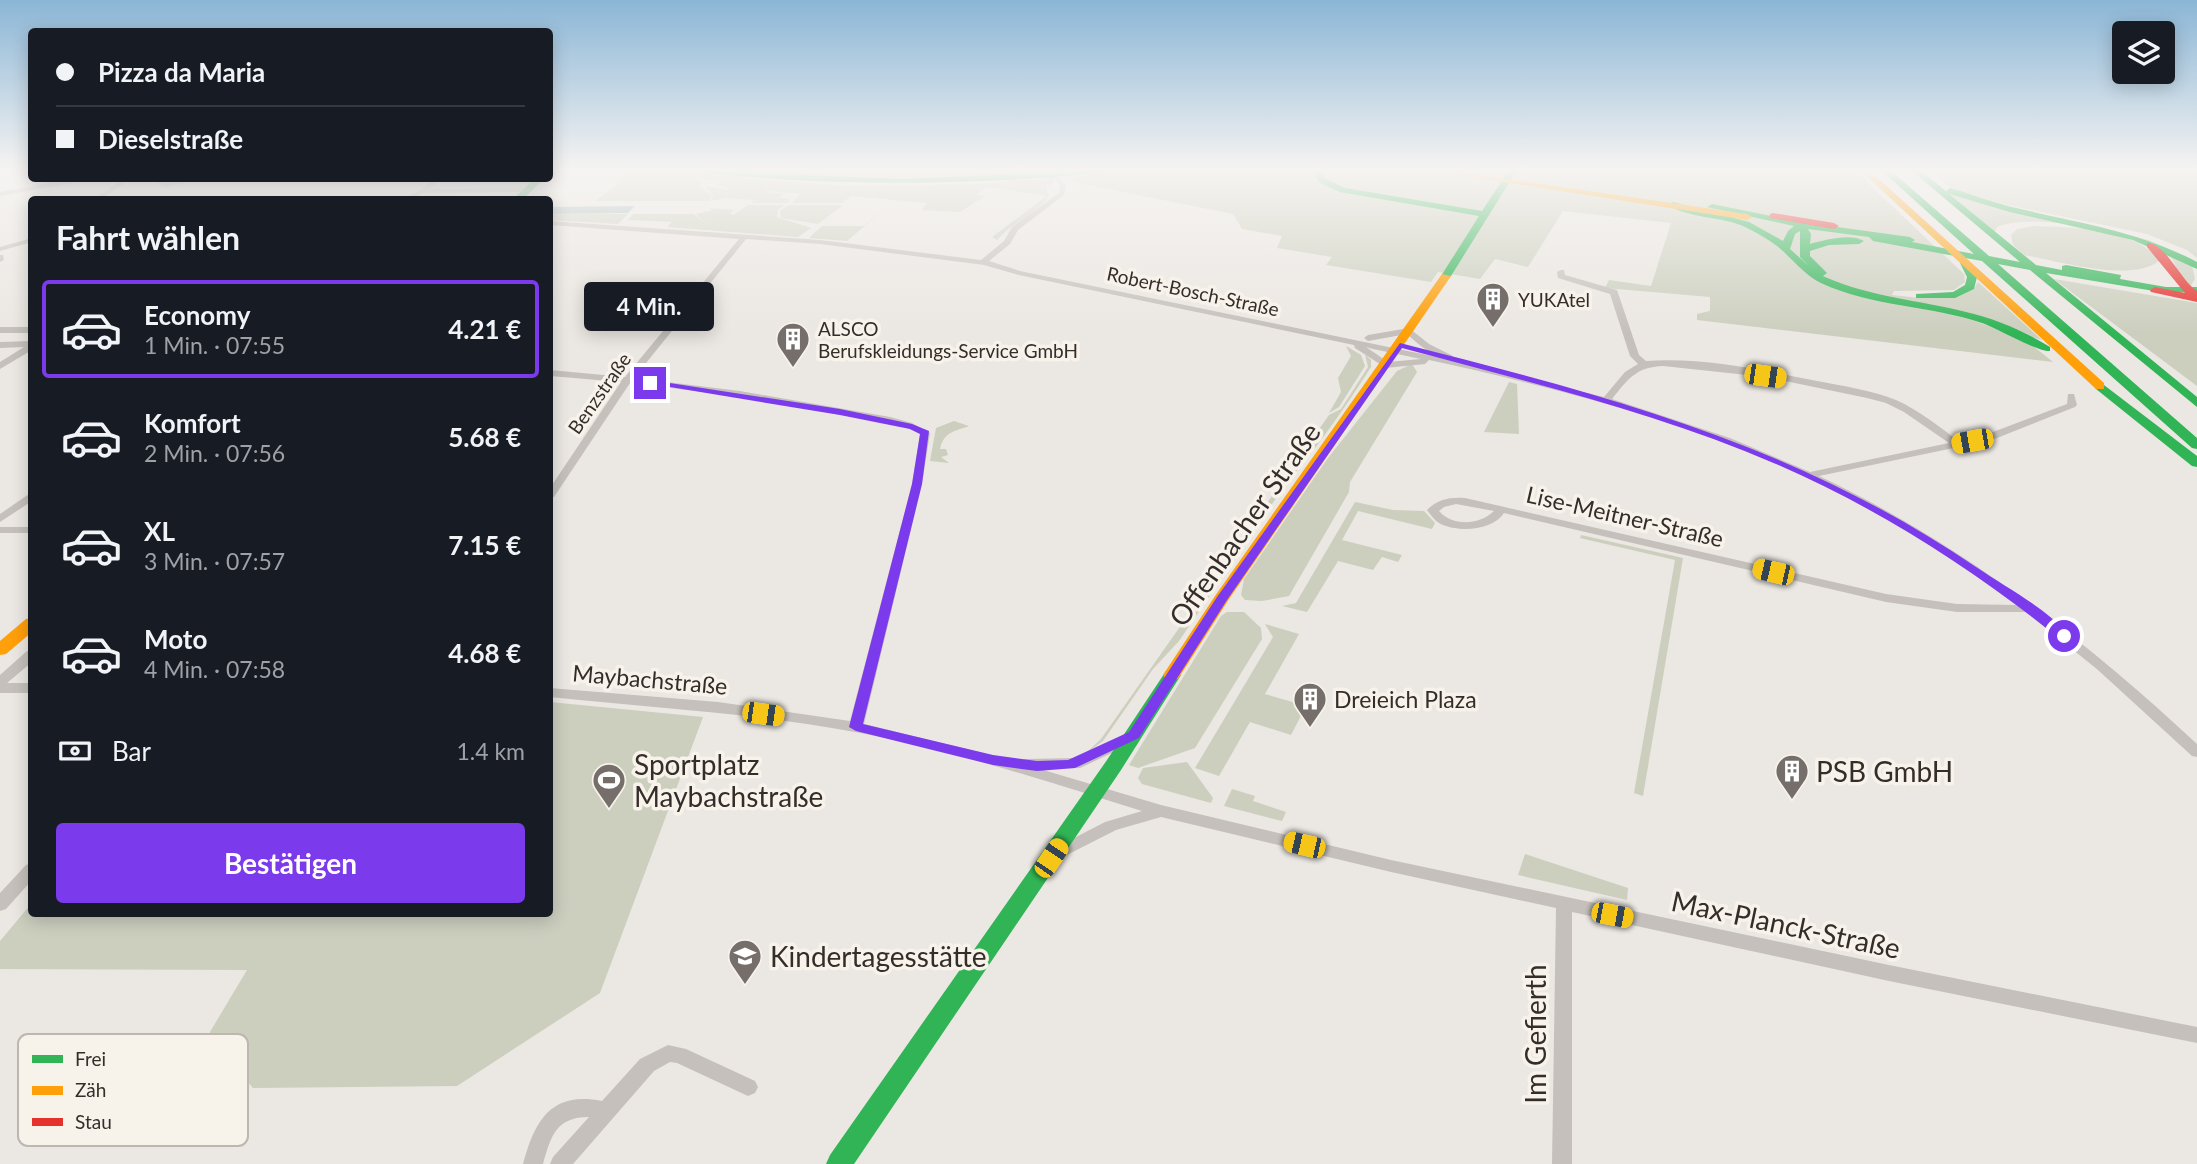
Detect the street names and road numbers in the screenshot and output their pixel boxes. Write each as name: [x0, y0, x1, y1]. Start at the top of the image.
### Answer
street label: Robert-Bosch-Straße: [1105, 262, 1281, 320]
street label: Benzstraße: [563, 348, 635, 438]
street label: Offenbacher Straße: [1161, 416, 1327, 632]
street label: Lise-Meitner-Straße: [1524, 480, 1726, 552]
street label: Maybachstraße: [571, 658, 729, 700]
street label: Max-Planck-Straße: [1668, 883, 1904, 965]
street label: Im Gefierth: [1518, 964, 1552, 1104]

